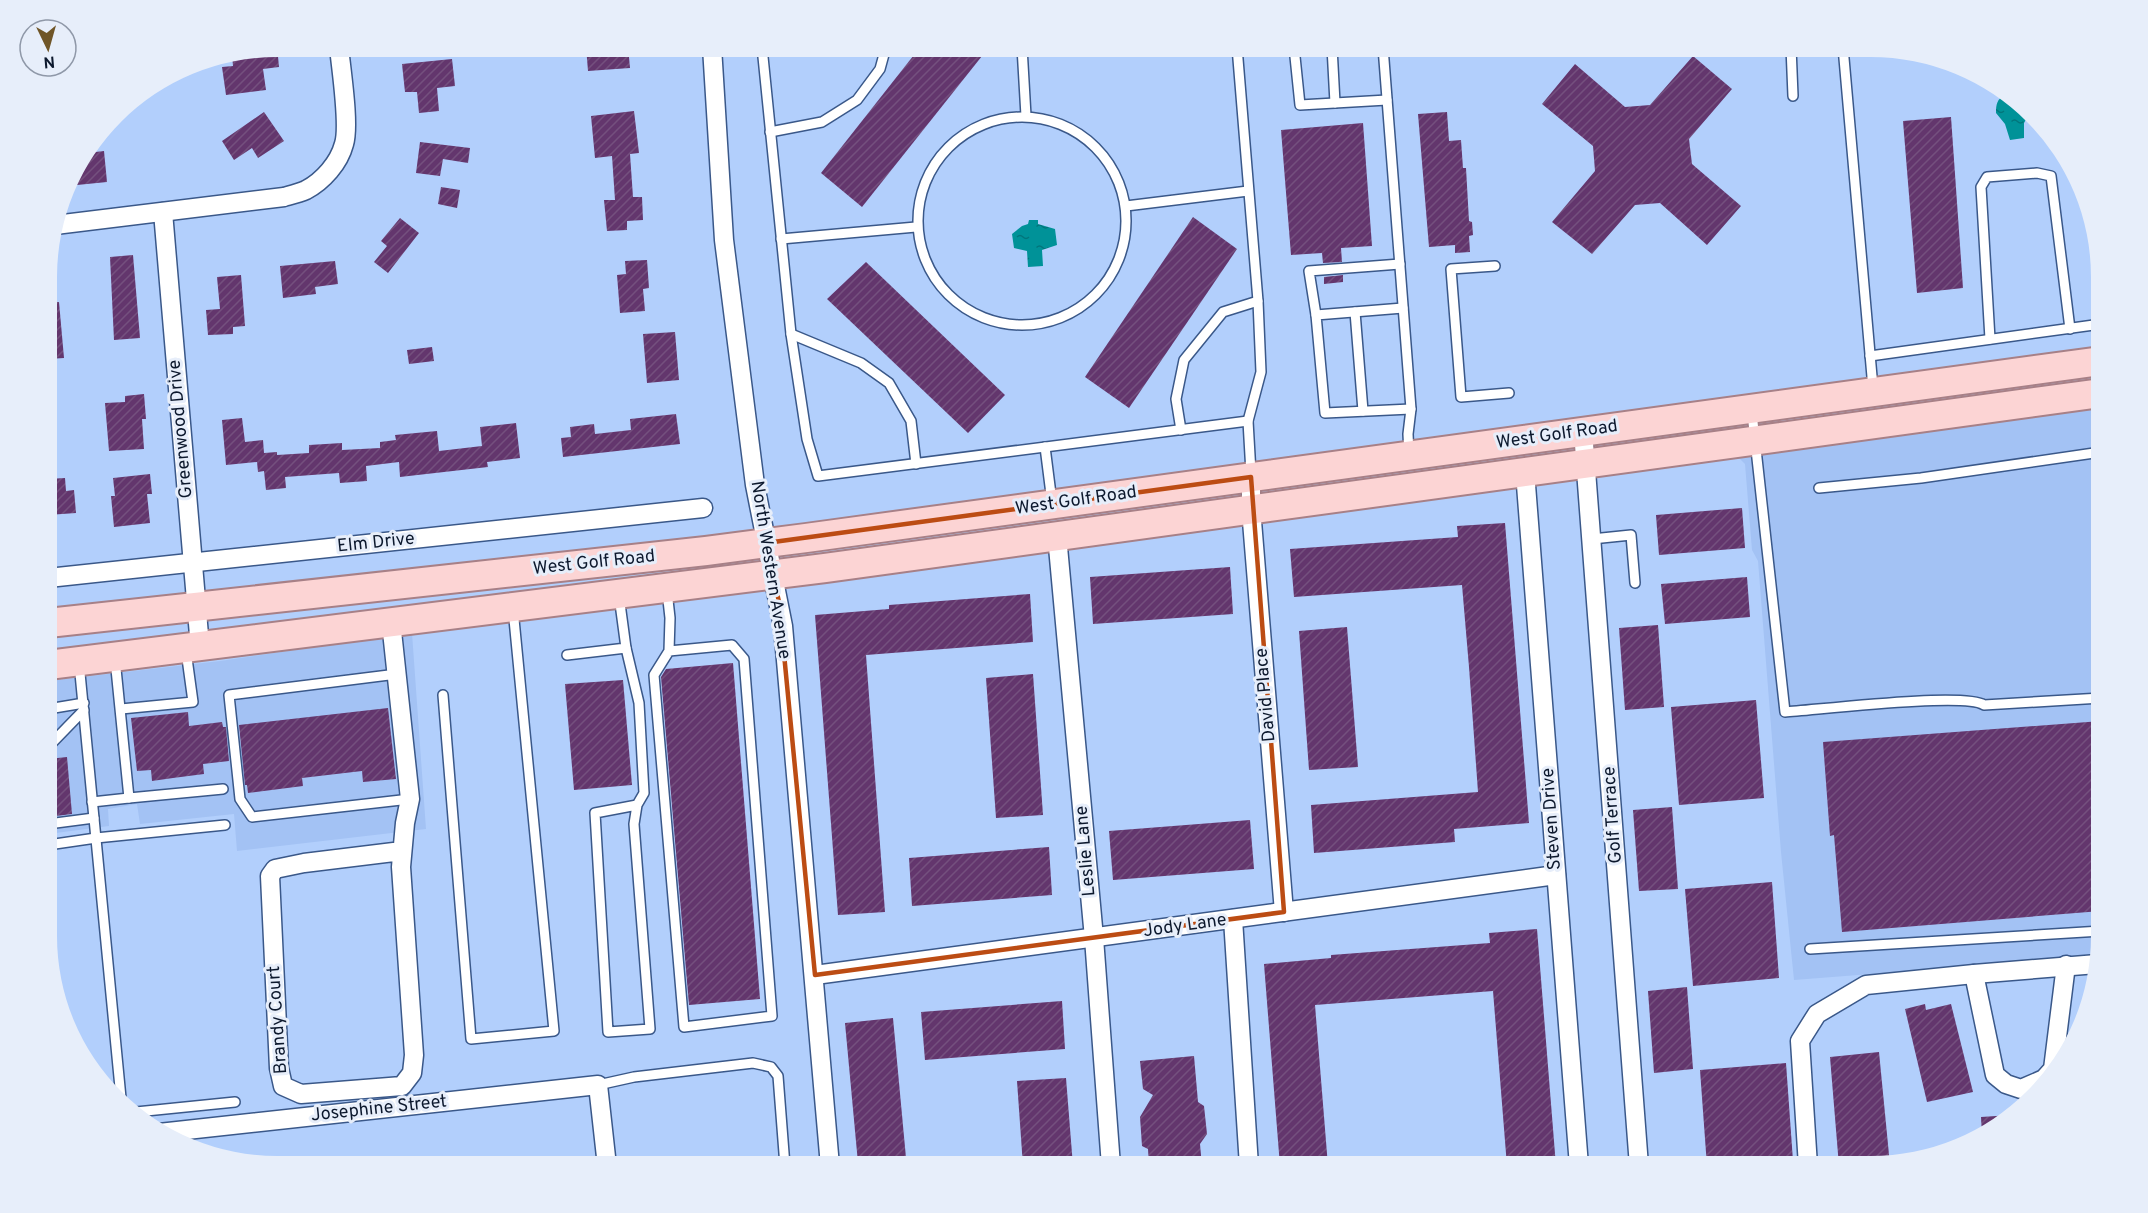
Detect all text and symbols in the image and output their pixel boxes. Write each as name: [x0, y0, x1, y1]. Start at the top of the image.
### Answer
north arrow: [18, 18, 78, 78]
text: N: [43, 50, 56, 71]
street label: Greenwood Drive: [163, 359, 199, 499]
street label: West Golf Road: [1495, 415, 1619, 455]
street label: North Western Avenue: [745, 479, 795, 661]
street label: West Golf Road: [1014, 481, 1138, 521]
street label: Elm Drive: [336, 528, 416, 558]
street label: West Golf Road: [532, 545, 656, 581]
street label: David Place: [1250, 647, 1282, 743]
street label: Golf Terrace: [1598, 766, 1628, 864]
street label: Steven Drive: [1537, 767, 1567, 871]
street label: Leslie Lane: [1071, 805, 1101, 897]
street label: Jody Lane: [1142, 909, 1228, 943]
street label: Brandy Court: [263, 965, 293, 1075]
street label: Josephine Street: [310, 1090, 448, 1128]

